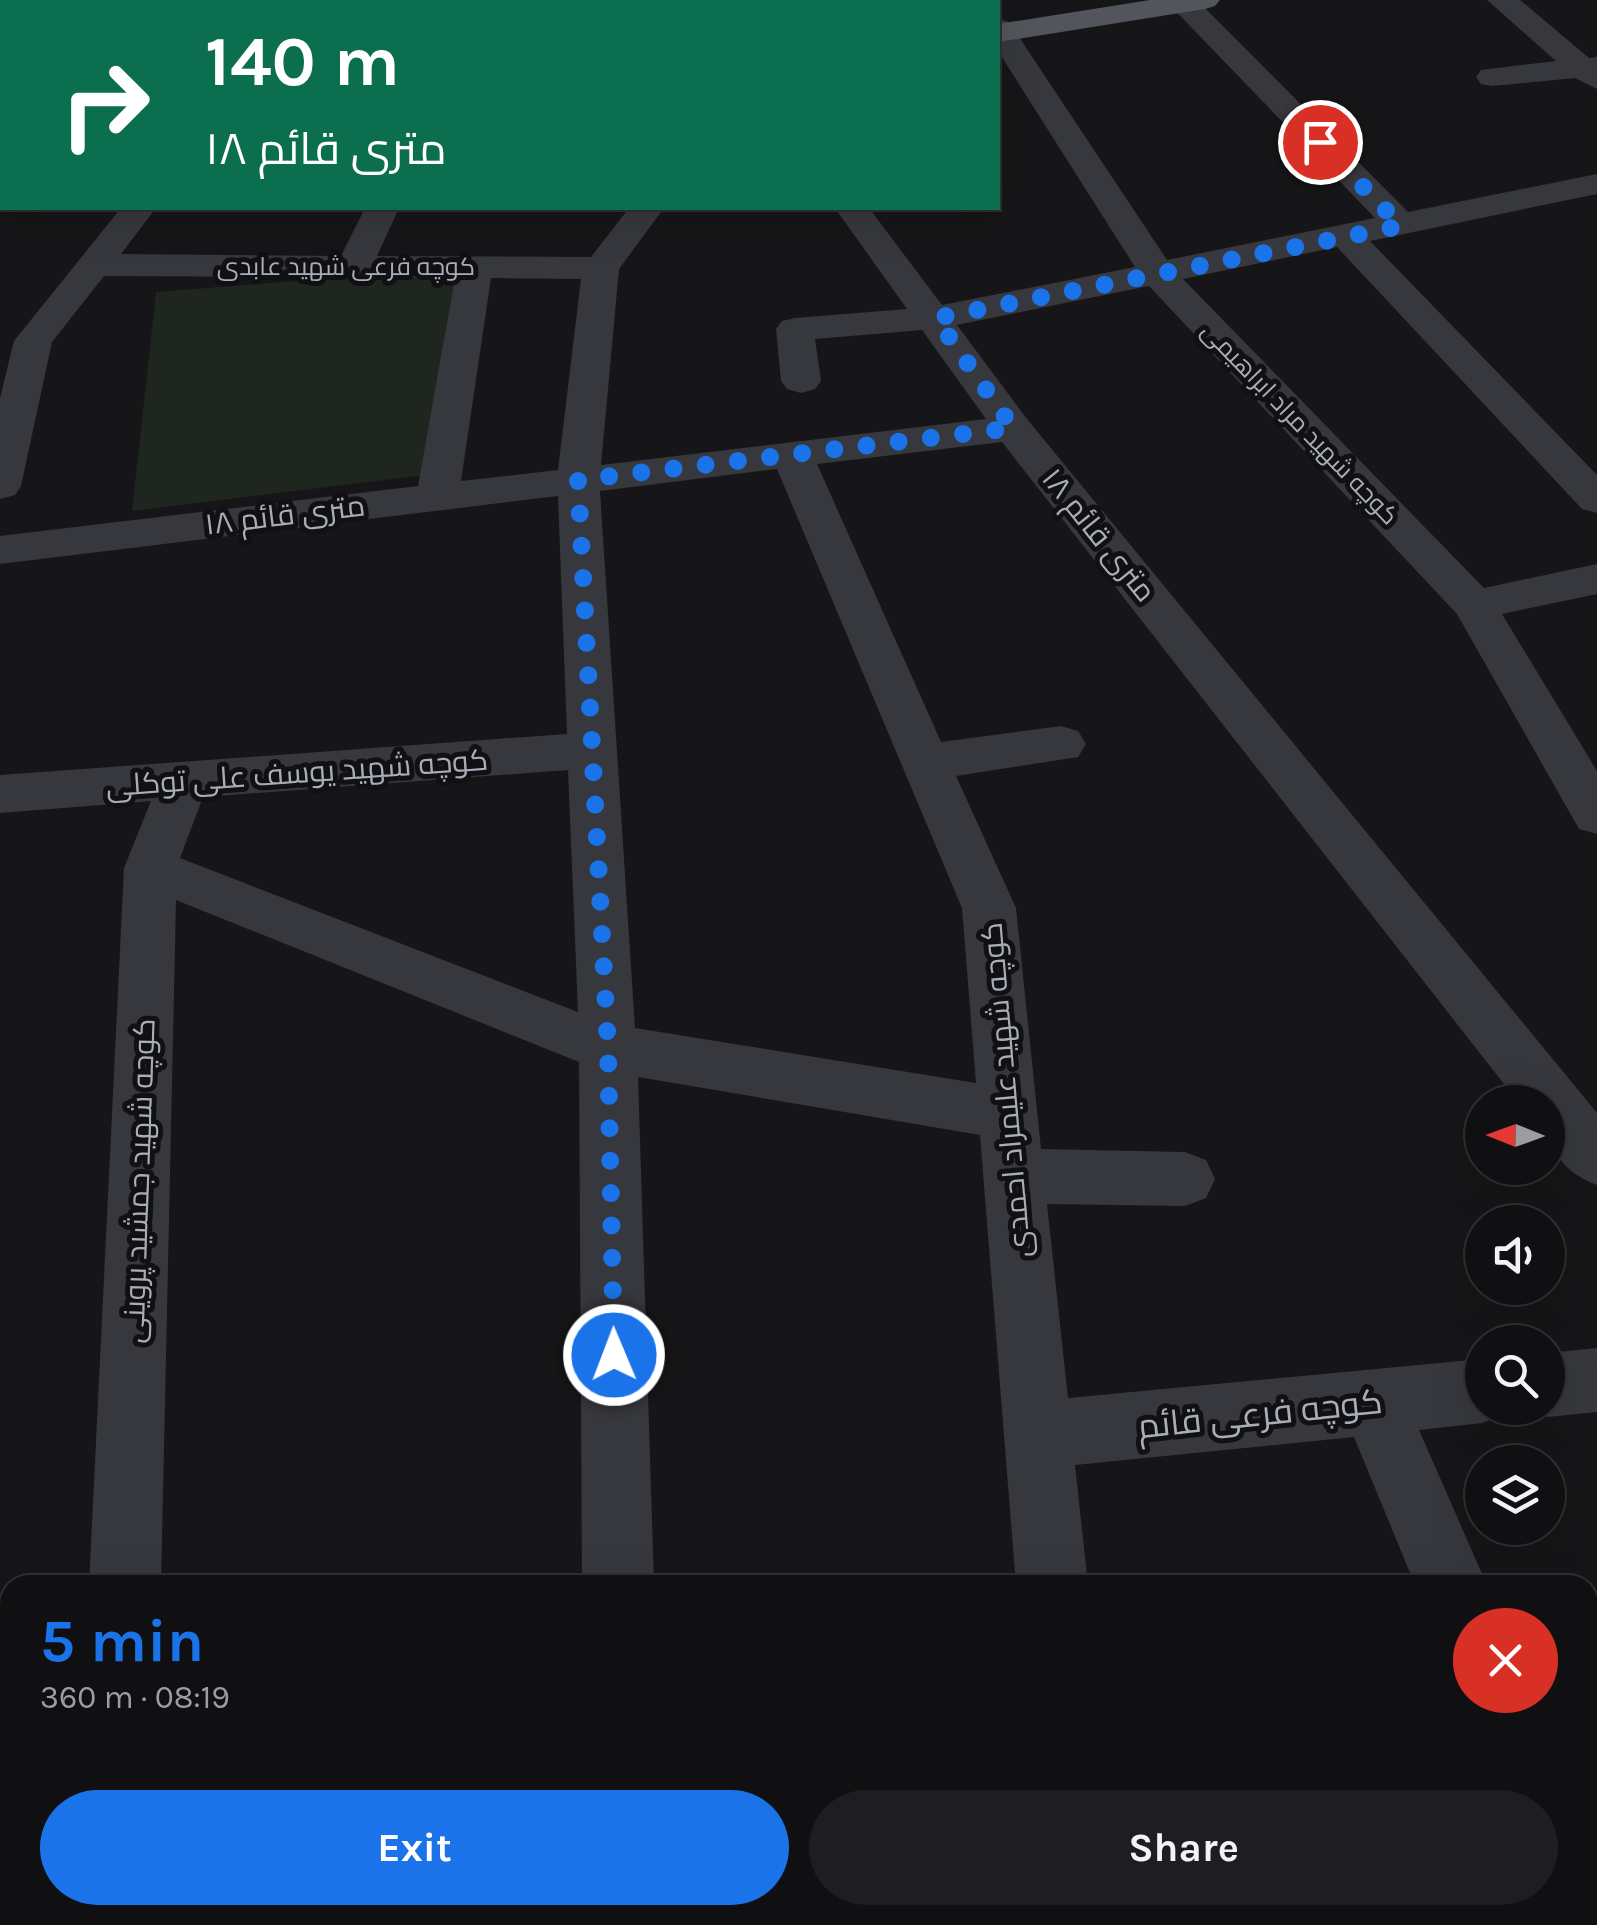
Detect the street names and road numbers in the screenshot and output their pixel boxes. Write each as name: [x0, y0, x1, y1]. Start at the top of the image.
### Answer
street label: کوچه فرعی شهید عابدی: [217, 252, 475, 283]
street label: کوچه شهید مراد ابراهیمی: [1194, 316, 1404, 532]
street label: ۱۸ متری قائم: [1033, 461, 1164, 610]
street label: ۱۸ متری قائم: [203, 487, 367, 545]
street label: کوچه شهید یوسف علی توکلی: [105, 742, 489, 805]
street label: کوچه شهید علیمراد احمدی: [973, 921, 1040, 1259]
street label: کوچه شهید جمشید پروینی: [115, 1018, 164, 1344]
street label: کوچه فرعی قائم: [1136, 1381, 1385, 1450]

